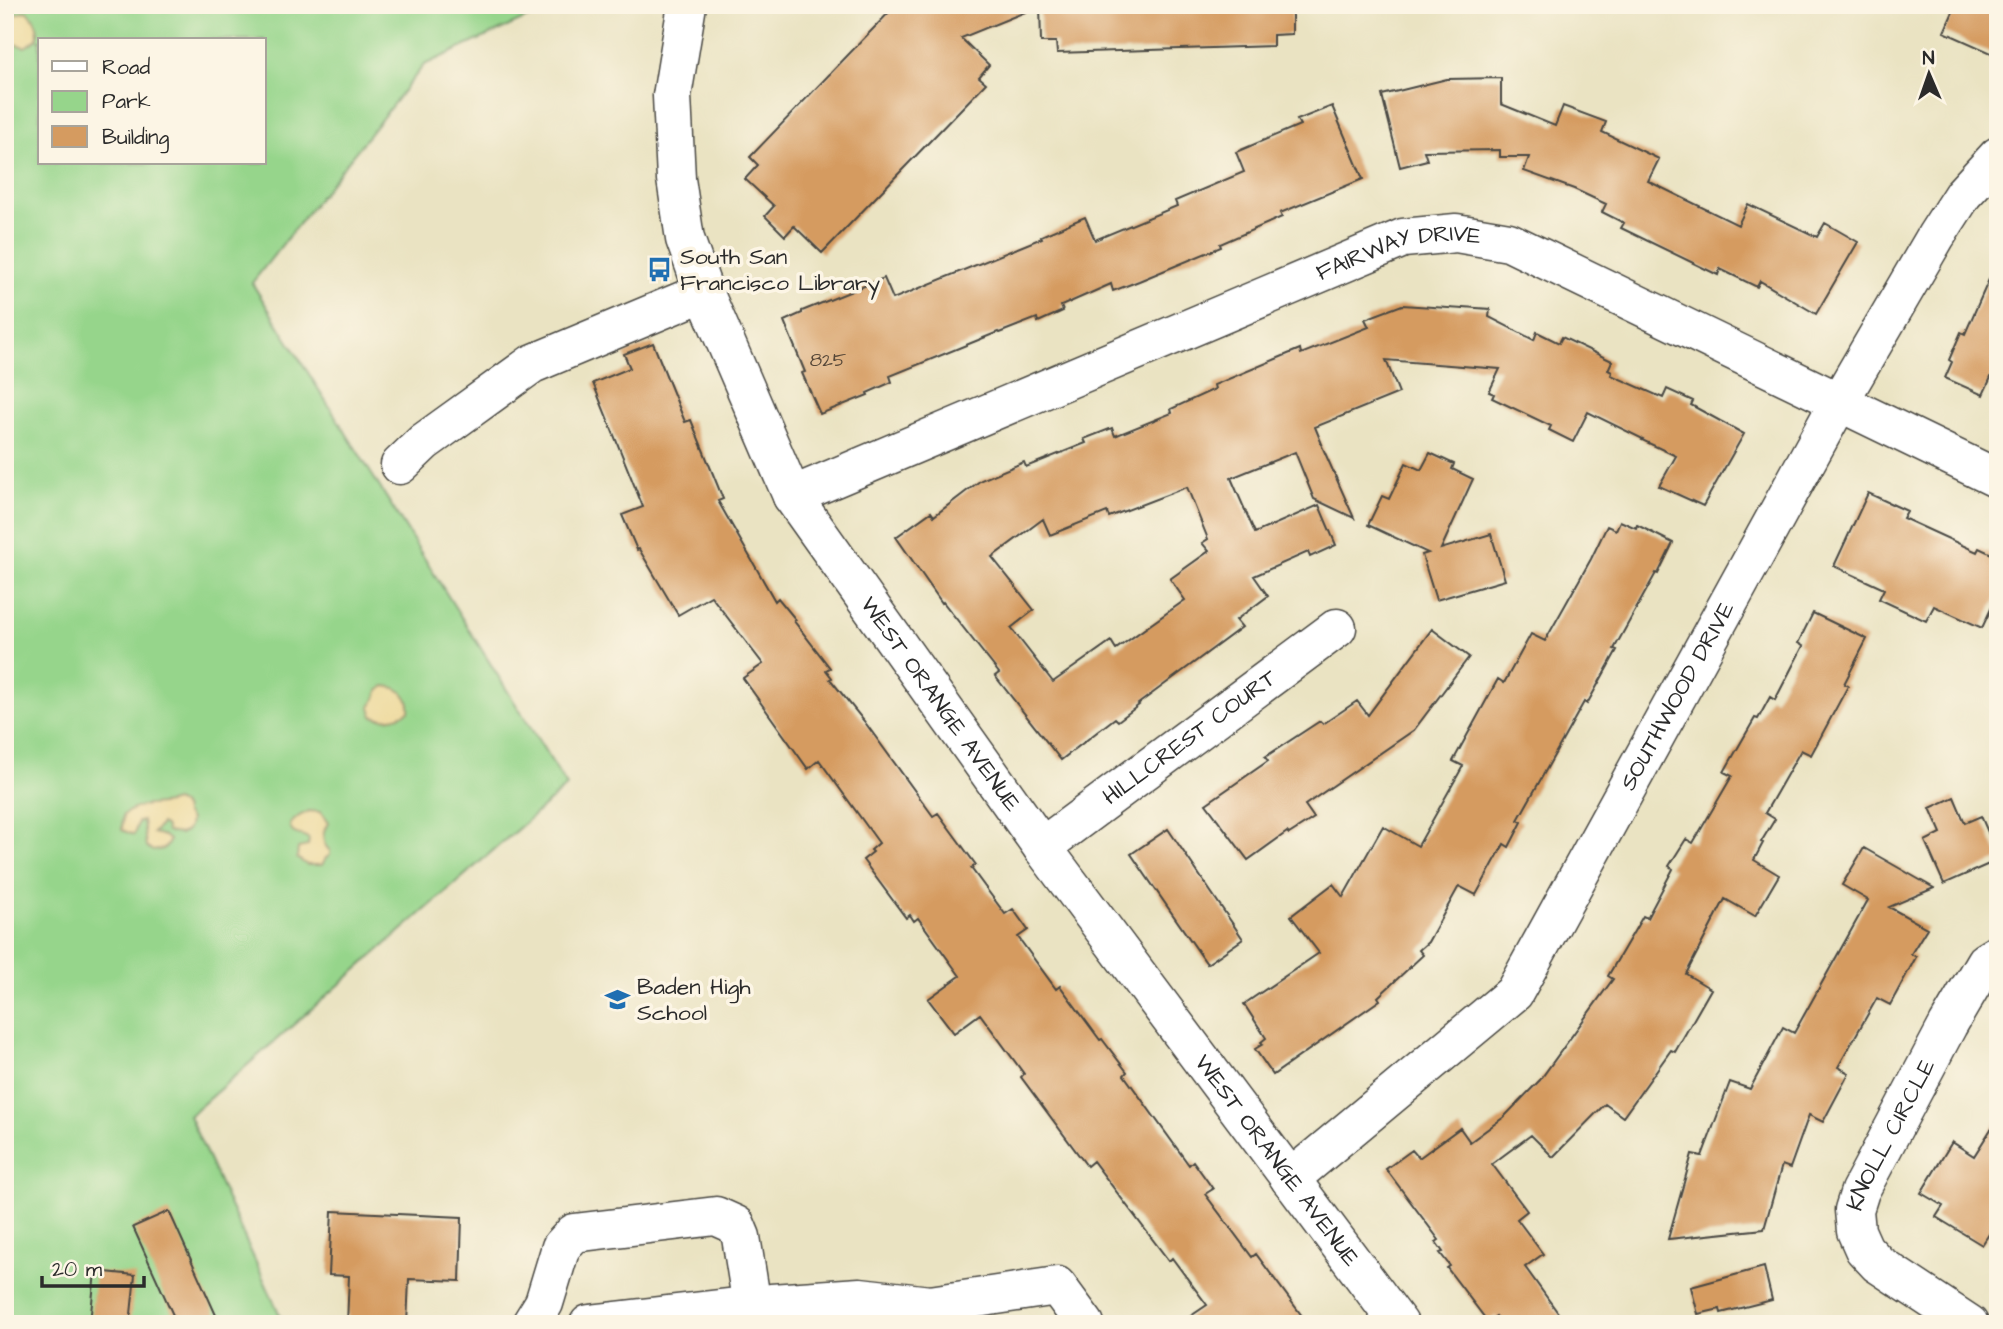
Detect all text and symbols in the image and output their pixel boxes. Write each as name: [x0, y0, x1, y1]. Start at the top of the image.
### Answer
legend: [38, 38, 266, 164]
north arrow: [1895, 38, 1965, 108]
text: N: [1922, 45, 1935, 72]
text: Road: [102, 53, 150, 82]
text: Park: [102, 87, 151, 116]
text: Building: [102, 123, 170, 154]
street label: FAIRWAY DRIVE: [1311, 217, 1484, 289]
place label: South San Francisco Library: [680, 241, 881, 300]
bus stop icon: South San Francisco Library: [646, 256, 674, 284]
house number: 825: [810, 347, 847, 374]
street label: WEST ORANGE AVENUE: [853, 590, 1028, 818]
street label: SOUTHWOOD DRIVE: [1612, 596, 1742, 796]
street label: HILLCREST COURT: [1096, 662, 1284, 813]
place label: Baden High School: [637, 971, 751, 1029]
school or university icon: Baden High School: [603, 986, 631, 1014]
street label: WEST ORANGE AVENUE: [1187, 1048, 1367, 1273]
street label: KNOLL CIRCLE: [1839, 1053, 1943, 1215]
scale bar: [42, 1245, 144, 1289]
text: 20 m: [52, 1255, 103, 1284]

